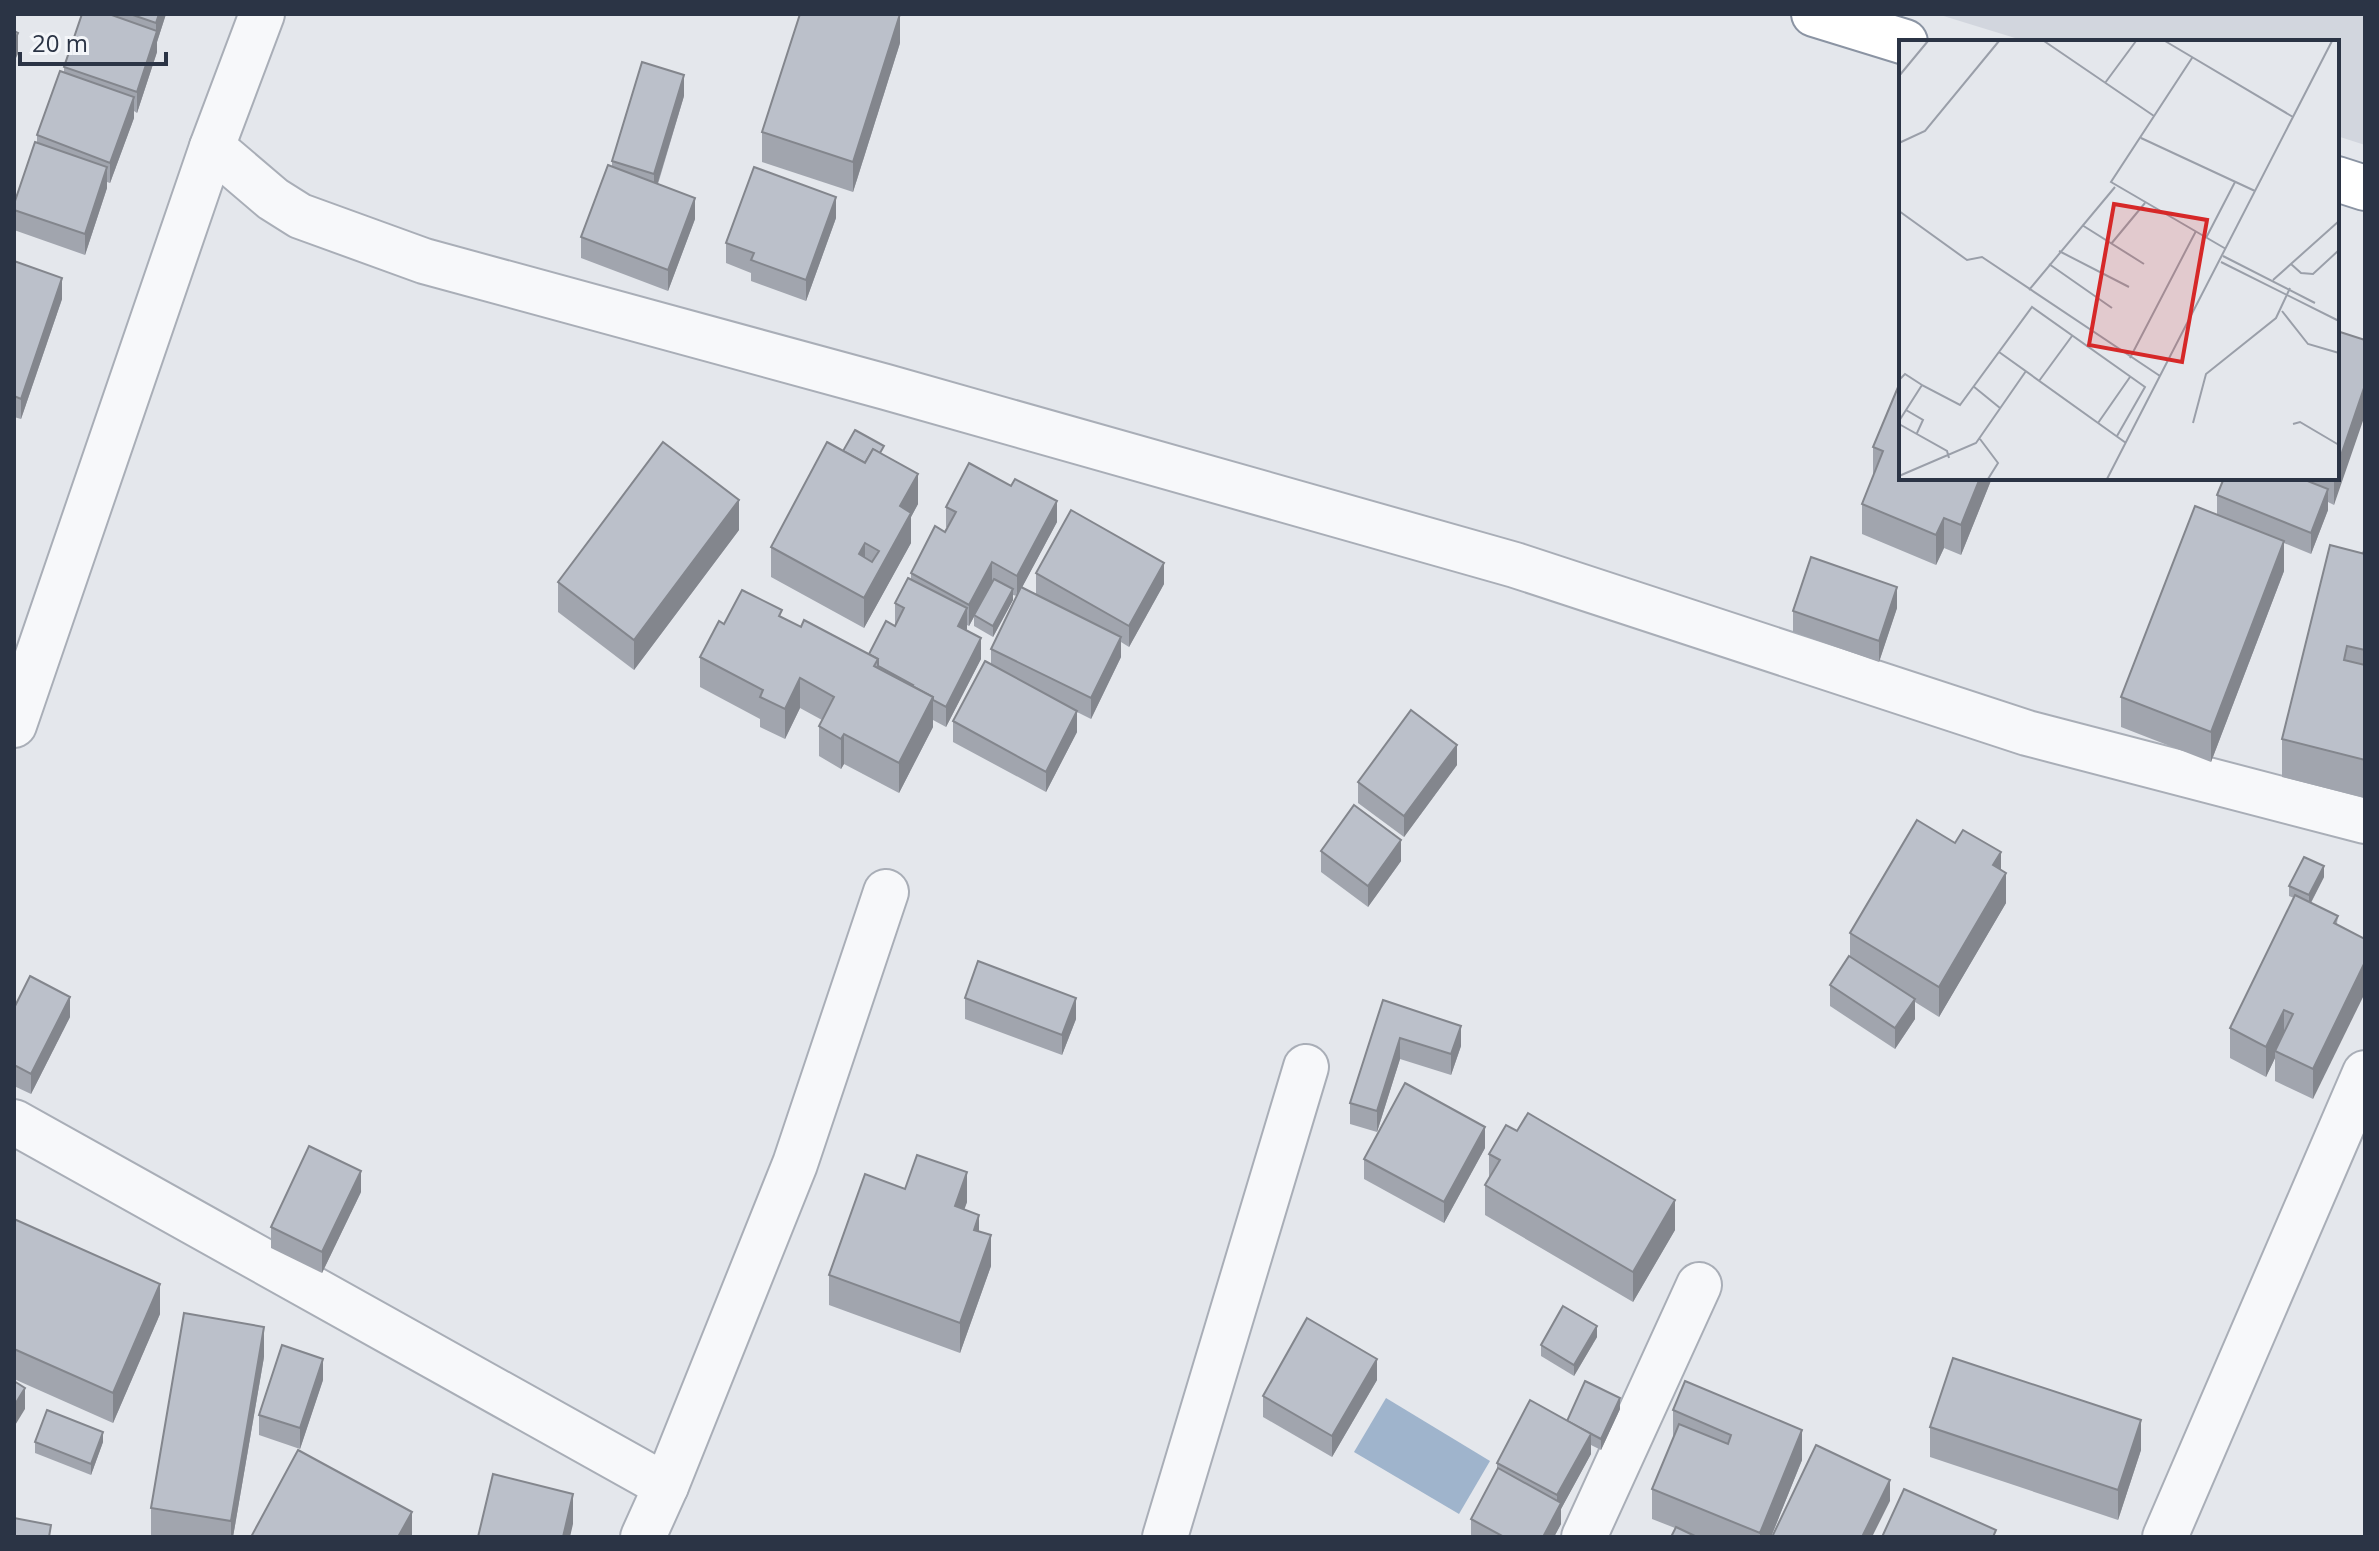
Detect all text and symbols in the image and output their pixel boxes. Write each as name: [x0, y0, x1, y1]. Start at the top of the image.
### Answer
scale bar: [20, 16, 166, 66]
text: 20 m: [32, 26, 88, 59]
inset map: [1899, 40, 2339, 480]

